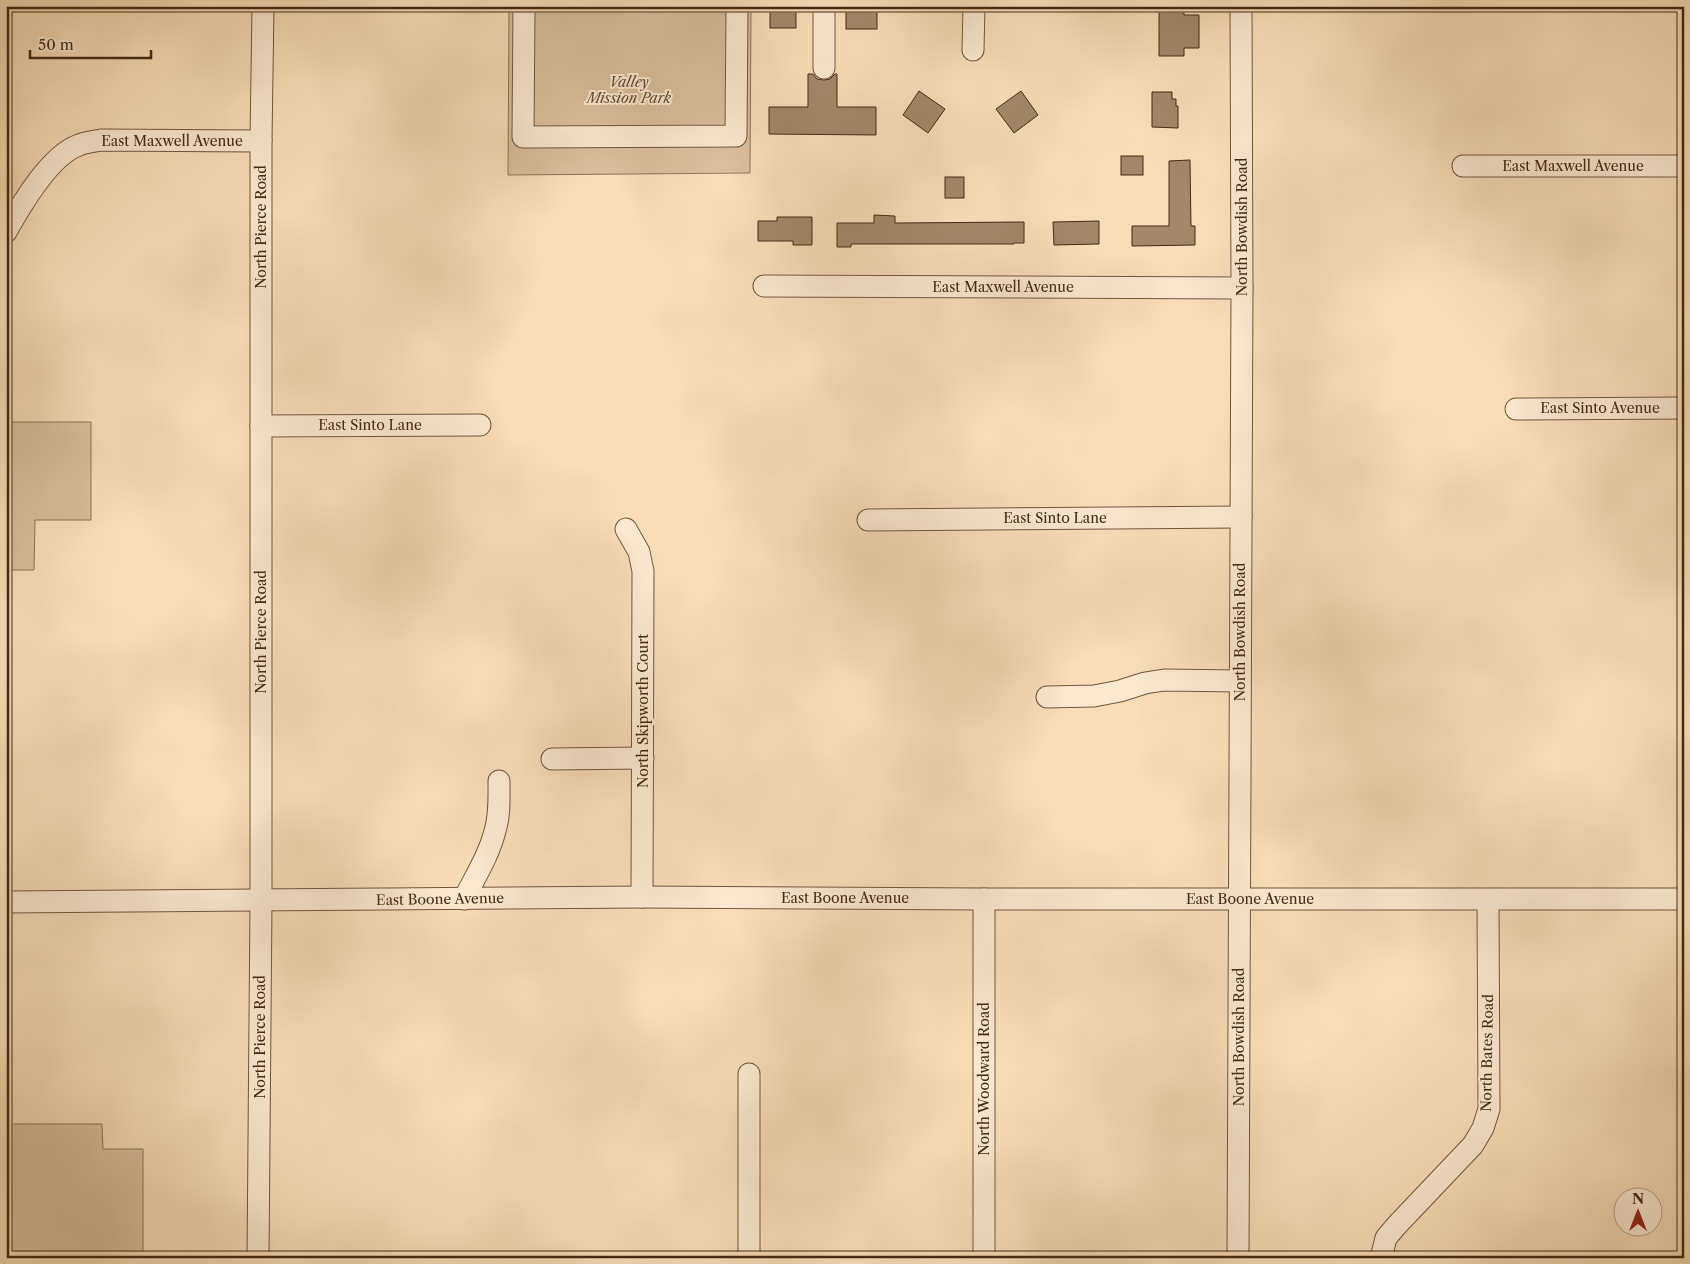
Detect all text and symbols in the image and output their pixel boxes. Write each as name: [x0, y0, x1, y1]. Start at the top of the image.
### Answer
scale bar: [30, 28, 151, 60]
text: 50 m: [38, 35, 74, 54]
park label: Valley Mission Park: [585, 73, 672, 107]
street label: East Maxwell Avenue: [101, 132, 243, 150]
street label: North Bowdish Road: [1233, 157, 1251, 296]
street label: East Maxwell Avenue: [1502, 157, 1644, 175]
street label: North Pierce Road: [252, 165, 270, 289]
street label: East Maxwell Avenue: [932, 278, 1074, 296]
street label: East Sinto Avenue: [1540, 399, 1660, 417]
street label: East Sinto Lane: [318, 416, 422, 434]
street label: East Sinto Lane: [1003, 509, 1107, 527]
street label: North Bowdish Road: [1231, 562, 1249, 701]
street label: North Pierce Road: [252, 570, 270, 694]
street label: North Skipworth Court: [634, 634, 652, 788]
street label: East Boone Avenue: [376, 889, 504, 909]
street label: East Boone Avenue: [781, 889, 909, 907]
street label: East Boone Avenue: [1186, 890, 1314, 908]
street label: North Bowdish Road: [1230, 967, 1248, 1106]
street label: North Pierce Road: [251, 975, 269, 1099]
street label: North Bates Road: [1477, 994, 1497, 1112]
street label: North Woodward Road: [975, 1002, 993, 1156]
north arrow: [1612, 1186, 1662, 1236]
text: N: [1632, 1190, 1644, 1208]

